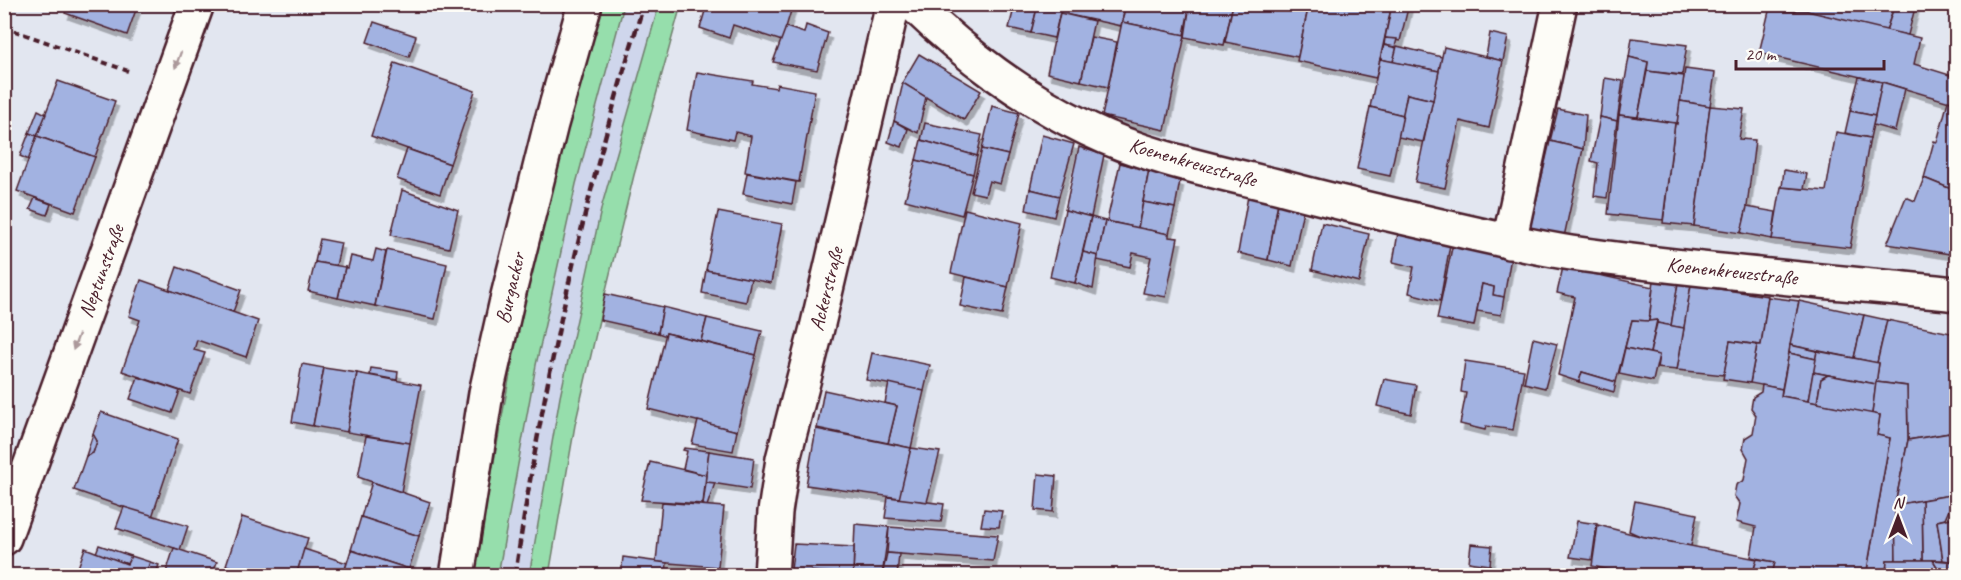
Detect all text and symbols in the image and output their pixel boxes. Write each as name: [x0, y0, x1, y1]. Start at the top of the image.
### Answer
scale bar: [1736, 33, 1884, 71]
text: 20 m: [1745, 43, 1778, 65]
one-way arrow: [172, 51, 182, 69]
street label: Koenenkreuzstraße: [1126, 131, 1262, 193]
street label: Neptunstraße: [72, 219, 131, 321]
street label: Ackerstraße: [803, 242, 849, 334]
street label: Burgacker: [489, 249, 531, 326]
street label: Koenenkreuzstraße: [1665, 251, 1801, 291]
one-way arrow: [70, 333, 80, 351]
north arrow: [1868, 487, 1928, 547]
text: N: [1893, 493, 1906, 513]

